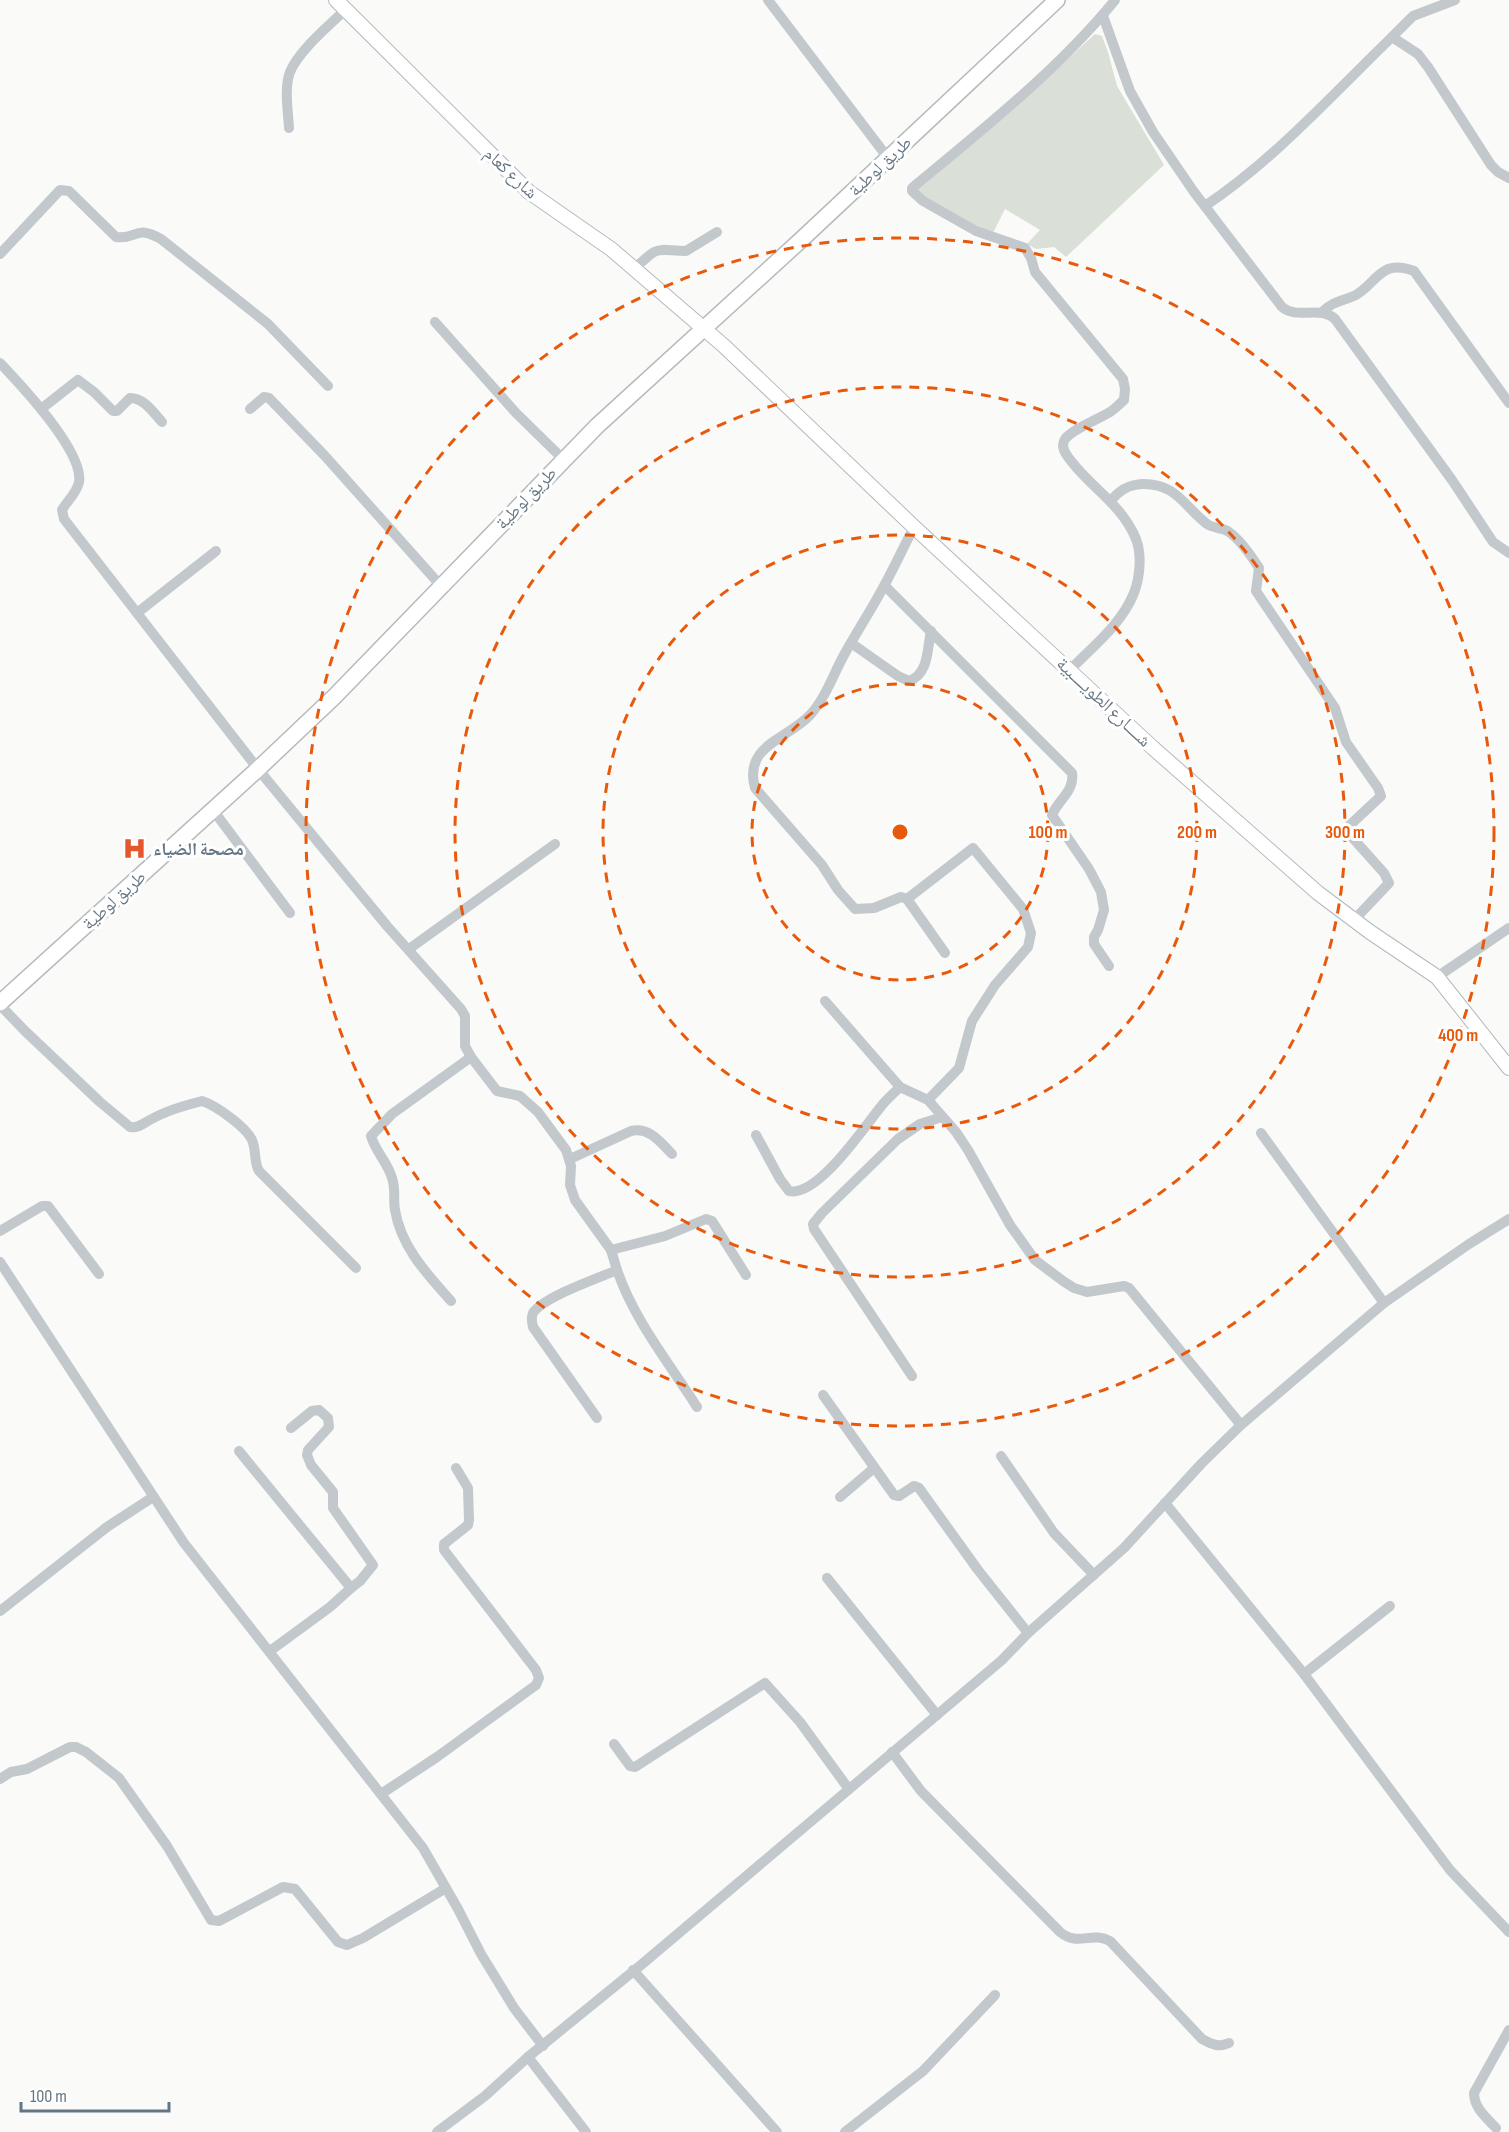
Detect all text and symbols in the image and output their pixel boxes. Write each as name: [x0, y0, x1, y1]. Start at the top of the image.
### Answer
street label: طريق لوطية: [844, 132, 916, 201]
street label: شارع كعام: [479, 143, 542, 204]
street label: طريق لوطية: [492, 463, 561, 534]
street label: شــــارع الطويــــبية: [1052, 653, 1155, 751]
centre of rings: [890, 822, 910, 842]
text: 100 m: [1029, 822, 1068, 843]
text: 200 m: [1177, 822, 1217, 843]
text: 300 m: [1325, 822, 1365, 843]
hospital icon: مصحة الضياء: [122, 836, 148, 862]
place label: مصحة الضياء: [153, 839, 244, 860]
street label: طريق لوطية: [78, 866, 151, 934]
text: 400 m: [1438, 1025, 1478, 1046]
scale bar: [21, 2075, 170, 2113]
text: 100 m: [30, 2086, 67, 2107]

